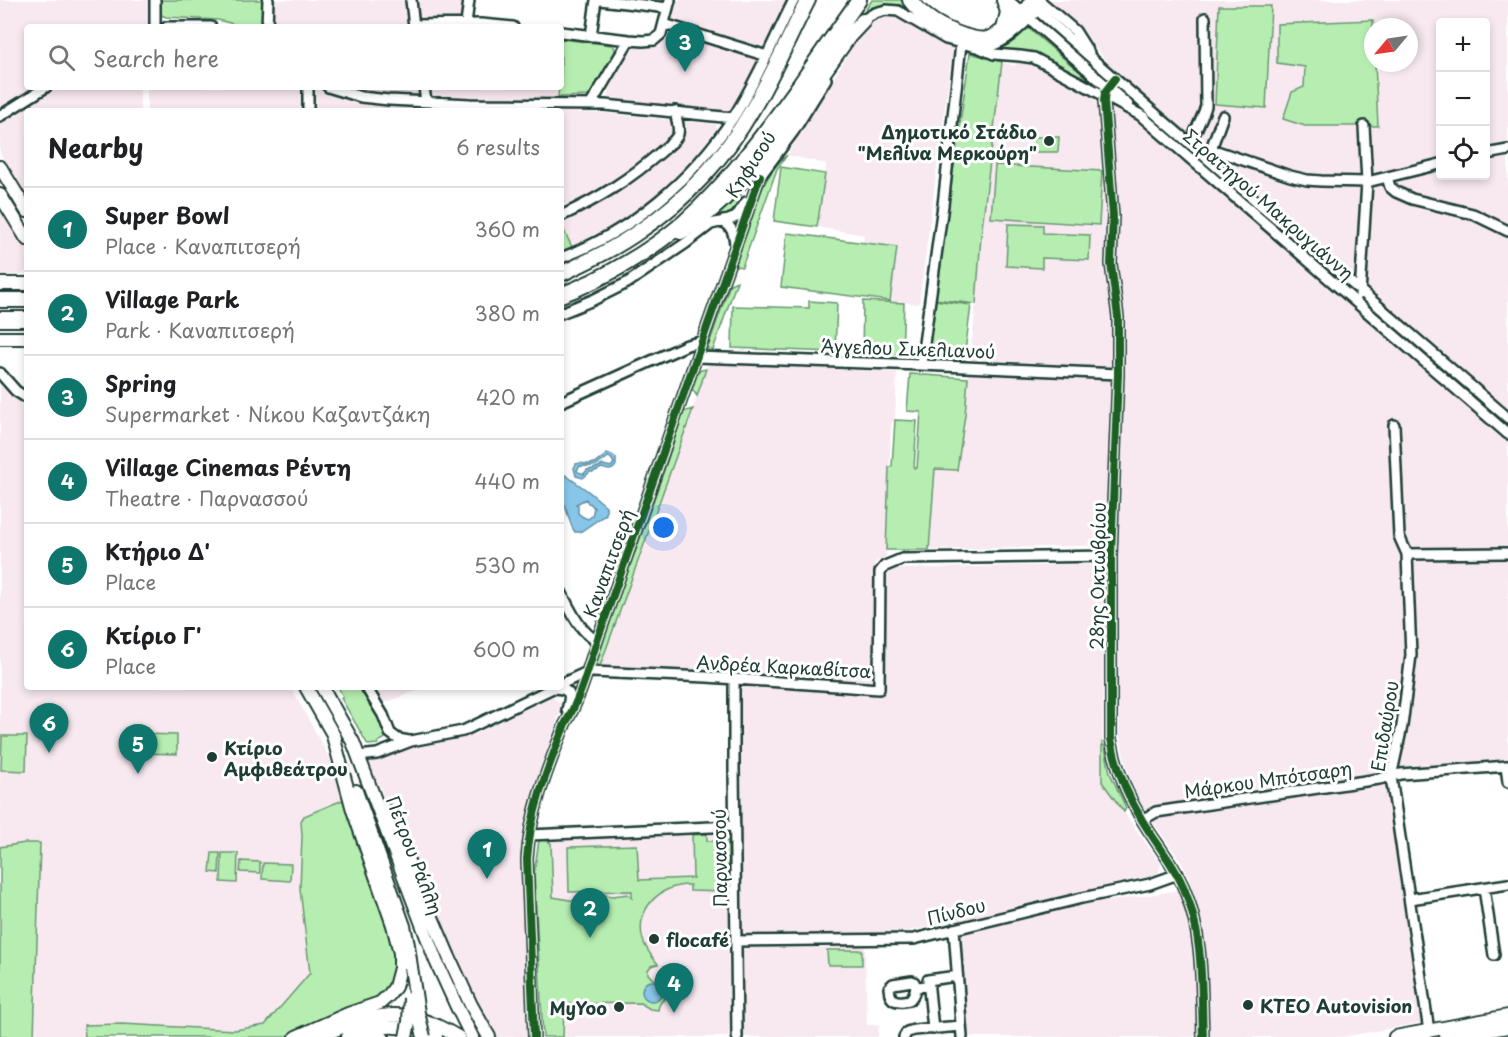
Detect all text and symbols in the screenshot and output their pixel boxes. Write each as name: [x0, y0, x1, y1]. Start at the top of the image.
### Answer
north arrow: [1364, 18, 1418, 72]
map controls: [1436, 18, 1490, 180]
button: +: [1436, 18, 1490, 72]
pin: 3: [666, 22, 704, 72]
search box: [24, 24, 564, 90]
icon: search: [45, 41, 78, 74]
text: Search here: [93, 41, 219, 74]
button: −: [1436, 72, 1490, 126]
place label: Δημοτικό Στάδιο "Μελίνα Μερκούρη": [858, 118, 1037, 166]
street label: Στρατηγού Μακρυγιάννη: [1178, 122, 1360, 286]
street label: Κηφισού: [718, 125, 782, 203]
button: locate: [1436, 126, 1490, 180]
text: Nearby: [48, 128, 143, 167]
text: 6 results: [456, 132, 540, 162]
marker: Δημοτικό Στάδιο "Μελίνα Μερκούρη": [1042, 134, 1056, 148]
text: Super Bowl: [105, 198, 229, 231]
text: 1: [63, 214, 72, 244]
text: 360 m: [474, 214, 540, 244]
text: Place · Καναπιτσερή: [105, 231, 301, 261]
text: Village Park: [105, 282, 239, 315]
text: 2: [60, 298, 75, 328]
text: 380 m: [474, 298, 540, 328]
text: Park · Καναπιτσερή: [105, 315, 295, 345]
street label: Άγγελου Σικελιανού: [820, 331, 996, 365]
text: Spring: [105, 366, 176, 399]
text: 3: [61, 382, 74, 412]
text: 420 m: [476, 382, 540, 412]
text: Supermarket · Νίκου Καζαντζάκη: [105, 399, 431, 429]
text: Village Cinemas Ρέντη: [105, 450, 351, 483]
text: 4: [61, 466, 74, 496]
text: 440 m: [475, 466, 540, 496]
text: Theatre · Παρνασσού: [105, 483, 308, 513]
street label: 28ης Οκτωβρίου: [1082, 502, 1112, 650]
street label: Καναπιτσερή: [576, 505, 640, 621]
your location: [649, 513, 678, 542]
text: Κτήριο Δ': [105, 534, 210, 567]
text: 5: [61, 550, 74, 580]
text: 530 m: [474, 550, 540, 580]
text: Place: [105, 567, 156, 597]
text: Κτίριο Γ': [105, 618, 202, 651]
text: 6: [60, 634, 75, 664]
text: 600 m: [472, 634, 540, 664]
street label: Ανδρέα Καρκαβίτσα: [696, 648, 872, 684]
text: Place: [105, 651, 156, 681]
street label: Επιδαύρου: [1364, 679, 1404, 773]
pin: 6: [29, 704, 68, 753]
pin: 5: [118, 724, 158, 774]
place label: Κτίριο Αμφιθεάτρου: [224, 734, 348, 782]
marker: Κτίριο Αμφιθεάτρου: [205, 750, 219, 764]
street label: Μάρκου Μπότσαρη: [1182, 754, 1354, 804]
street label: Πέτρου Ράλλη: [380, 792, 450, 918]
street label: Παρνασσού: [705, 809, 733, 907]
pin: 1: [468, 830, 506, 879]
pin: 2: [570, 888, 610, 938]
street label: Πίνδου: [924, 891, 988, 931]
place label: flocafé: [666, 926, 729, 953]
marker: flocafé: [647, 932, 661, 946]
pin: 4: [654, 964, 694, 1013]
place label: ΚΤΕΟ Autovision: [1260, 992, 1412, 1019]
place label: MyYoo: [549, 994, 607, 1021]
marker: ΚΤΕΟ Autovision: [1241, 998, 1255, 1012]
marker: MyYoo: [612, 1000, 626, 1014]

